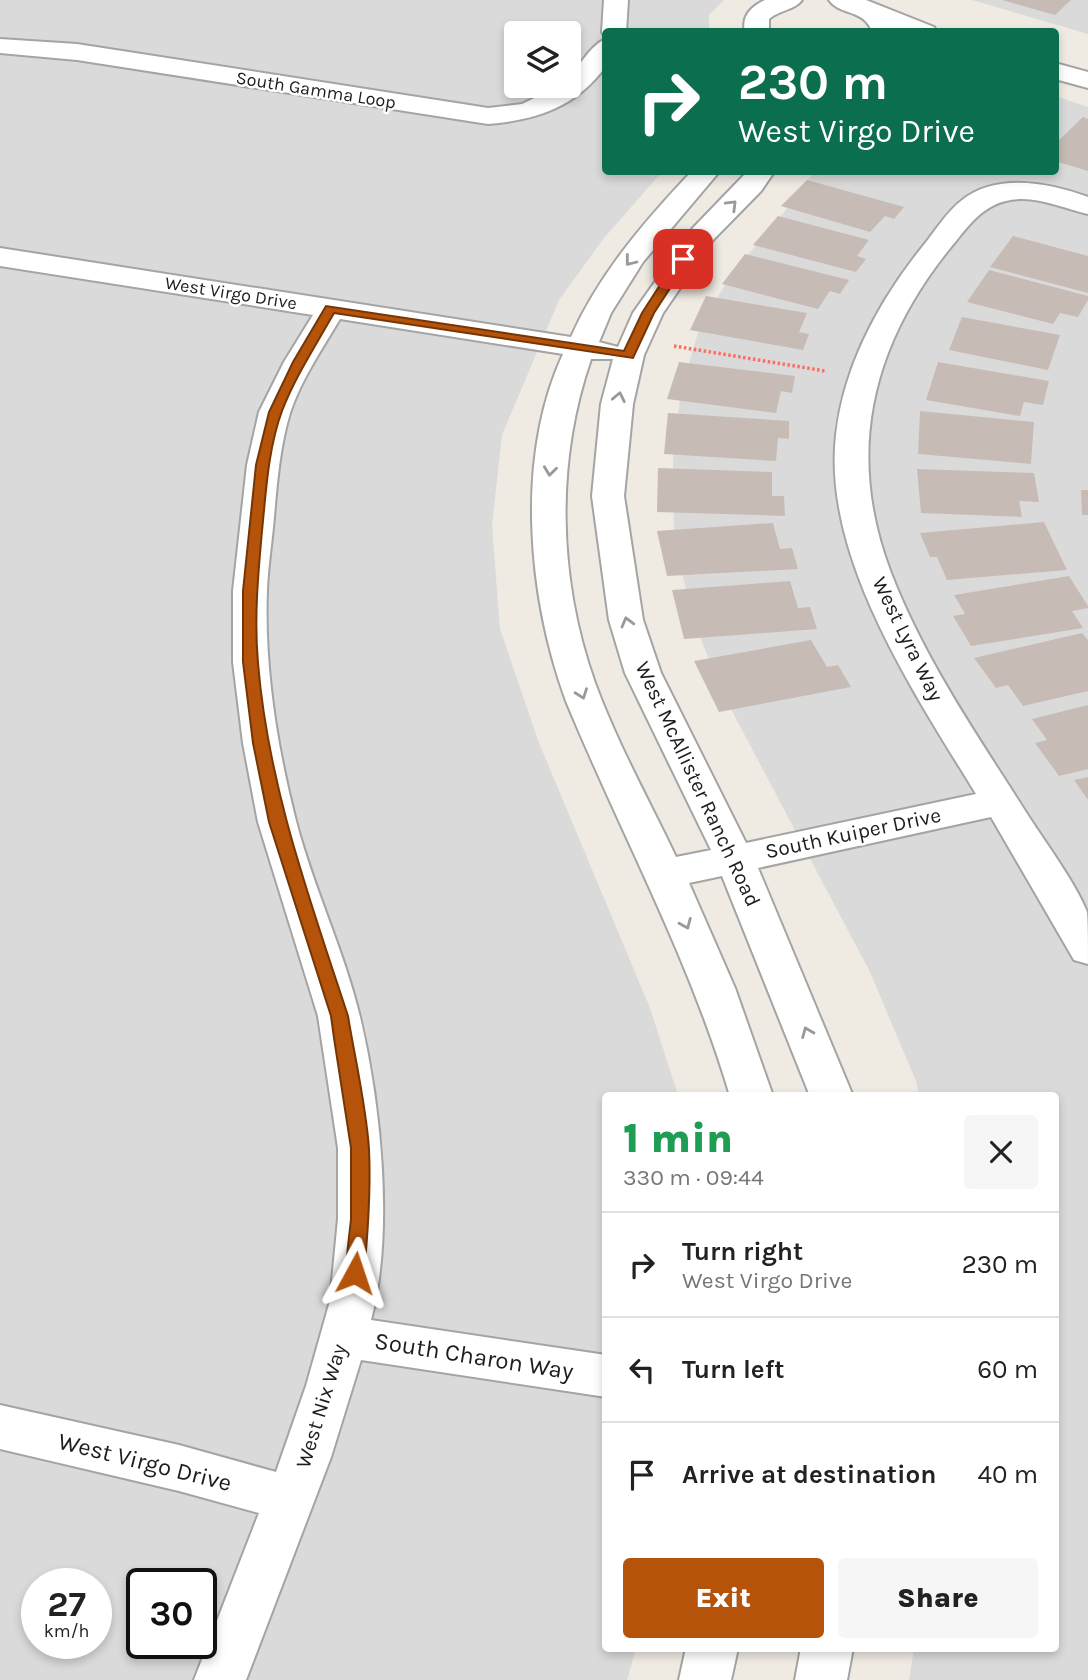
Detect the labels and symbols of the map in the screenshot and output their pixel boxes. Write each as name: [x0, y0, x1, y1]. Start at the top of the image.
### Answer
street label: South Gamma Loop: [235, 67, 397, 113]
one-way arrow: [724, 200, 737, 213]
pin: [653, 229, 713, 289]
one-way arrow: [625, 254, 638, 266]
street label: West Virgo Drive: [163, 272, 299, 314]
one-way arrow: [611, 392, 625, 404]
one-way arrow: [542, 465, 557, 477]
street label: West Lyra Way: [868, 573, 949, 705]
one-way arrow: [621, 617, 636, 629]
street label: West McAllister Ranch Road: [631, 658, 765, 910]
one-way arrow: [574, 688, 588, 700]
street label: South Kuiper Drive: [763, 803, 943, 863]
one-way arrow: [677, 917, 691, 929]
one-way arrow: [801, 1027, 815, 1040]
position arrow: [318, 1236, 392, 1310]
street label: South Charon Way: [373, 1326, 575, 1386]
street label: West Nix Way: [291, 1341, 351, 1471]
street label: West Virgo Drive: [55, 1427, 235, 1497]
speed limit sign: 30: [126, 1568, 217, 1659]

